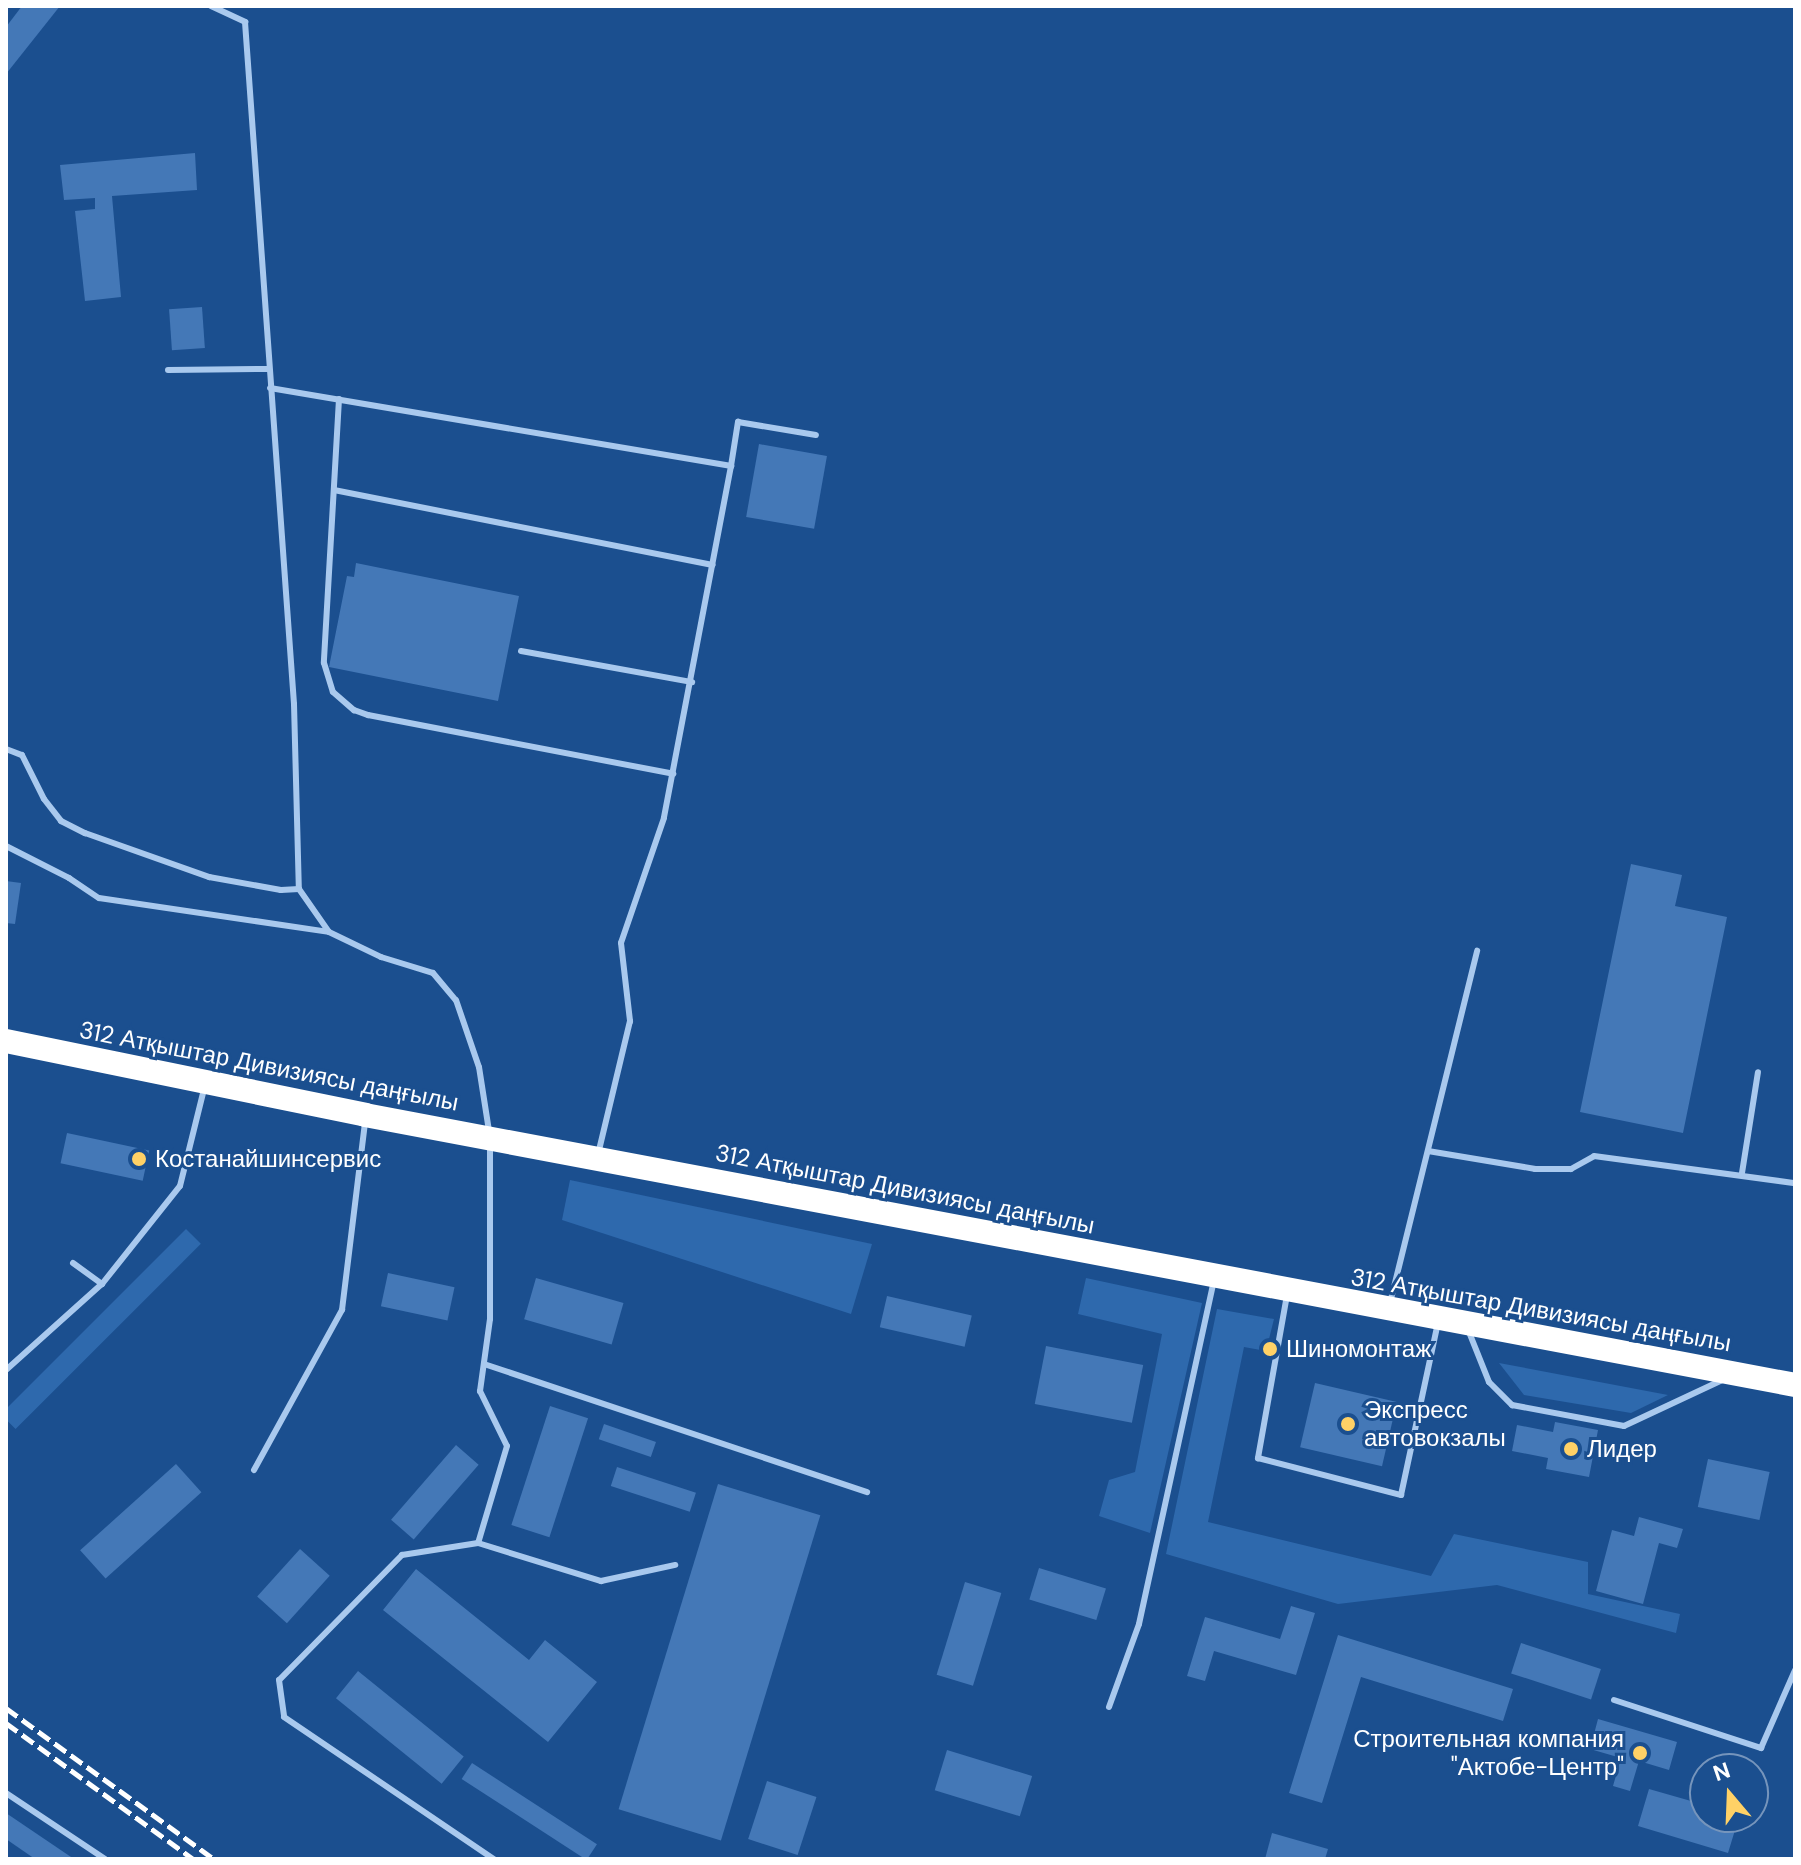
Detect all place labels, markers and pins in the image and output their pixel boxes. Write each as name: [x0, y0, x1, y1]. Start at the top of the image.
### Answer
place label: Костанайшинсервис: [155, 1145, 381, 1173]
marker: Костанайшинсервис: [130, 1150, 148, 1168]
place label: Шиномонтаж: [1286, 1335, 1431, 1363]
marker: Шиномонтаж: [1261, 1340, 1279, 1358]
place label: Экспресс автовокзалы: [1364, 1396, 1506, 1452]
marker: Экспресс автовокзалы: [1339, 1415, 1357, 1433]
place label: Лидер: [1587, 1435, 1657, 1463]
marker: Лидер: [1562, 1440, 1580, 1458]
place label: Строительная компания "Актобе-Центр": [1353, 1725, 1624, 1781]
marker: Строительная компания "Актобе-Центр": [1631, 1744, 1649, 1762]

